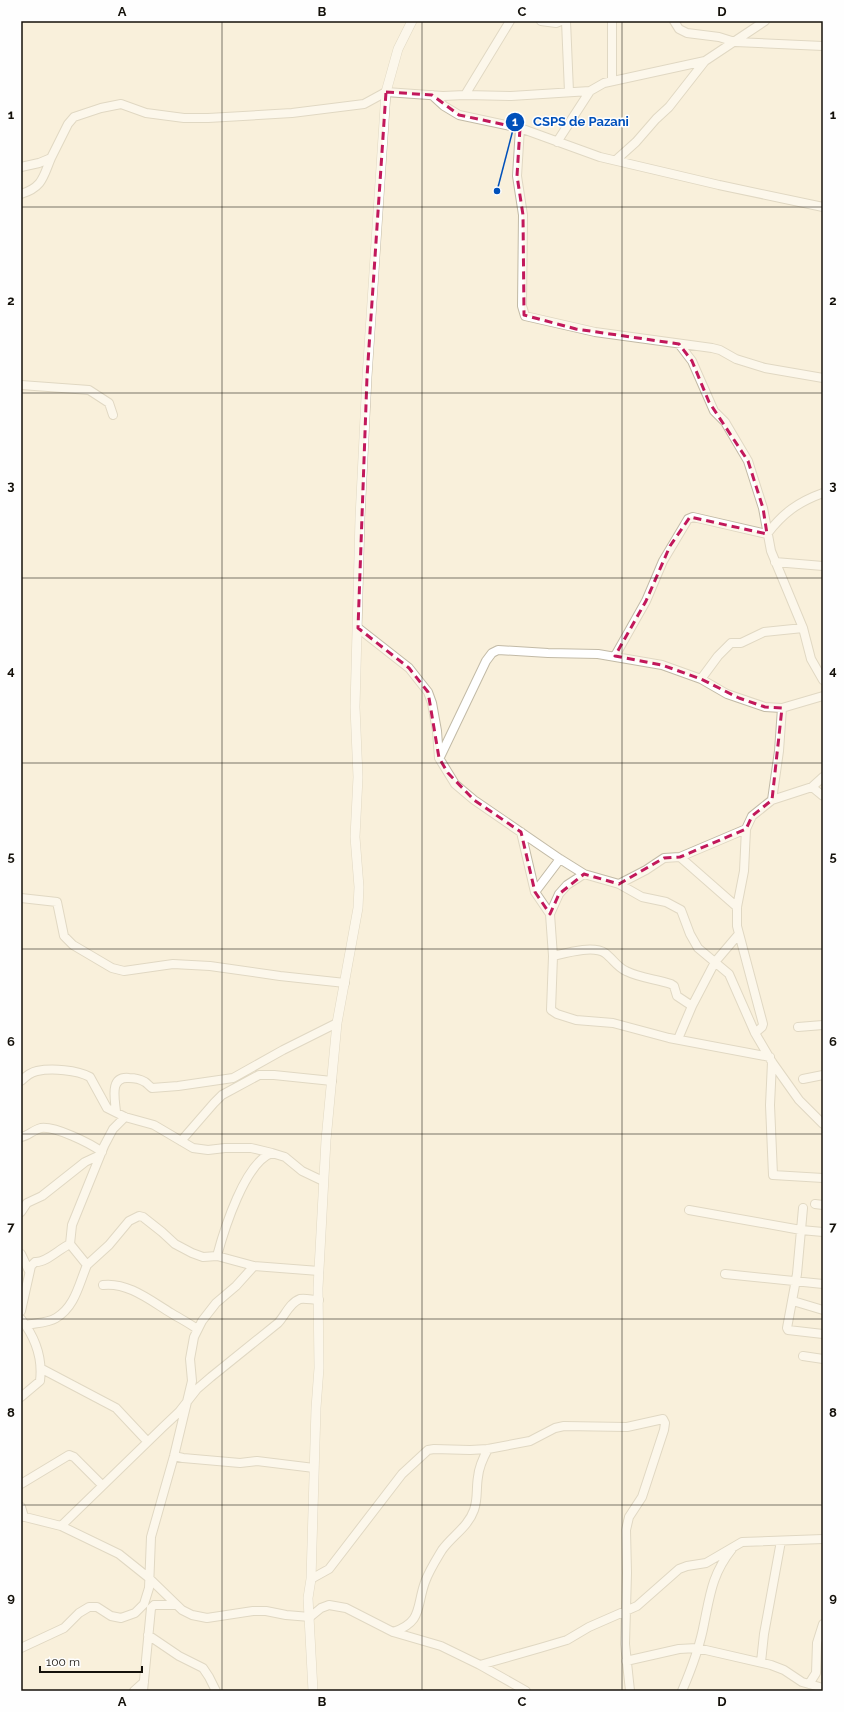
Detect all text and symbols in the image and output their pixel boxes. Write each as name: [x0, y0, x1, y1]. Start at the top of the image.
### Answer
text: A: [118, 4, 127, 19]
text: B: [318, 4, 327, 19]
text: C: [518, 4, 527, 19]
text: D: [717, 4, 727, 19]
text: 1: [8, 107, 15, 122]
text: 1: [830, 107, 837, 122]
callout: CSPS de Pazani: [505, 109, 637, 134]
text: CSPS de Pazani: [533, 114, 629, 129]
text: 1: [512, 115, 518, 129]
text: 2: [7, 293, 15, 308]
text: 2: [829, 293, 837, 308]
text: 3: [7, 478, 15, 493]
text: 3: [829, 478, 837, 493]
text: 4: [7, 663, 15, 678]
text: 4: [829, 663, 837, 678]
text: 5: [7, 849, 15, 864]
text: 5: [829, 849, 837, 864]
text: 6: [7, 1034, 15, 1049]
text: 6: [829, 1034, 837, 1049]
text: 7: [7, 1219, 15, 1234]
text: 7: [829, 1219, 837, 1234]
text: 8: [7, 1405, 15, 1420]
text: 8: [829, 1405, 837, 1420]
text: 9: [7, 1590, 15, 1605]
text: 9: [829, 1590, 837, 1605]
scale bar: [40, 1648, 142, 1674]
text: 100 m: [46, 1655, 80, 1669]
text: A: [118, 1694, 127, 1709]
text: B: [318, 1694, 327, 1709]
text: C: [518, 1694, 527, 1709]
text: D: [717, 1694, 727, 1709]

